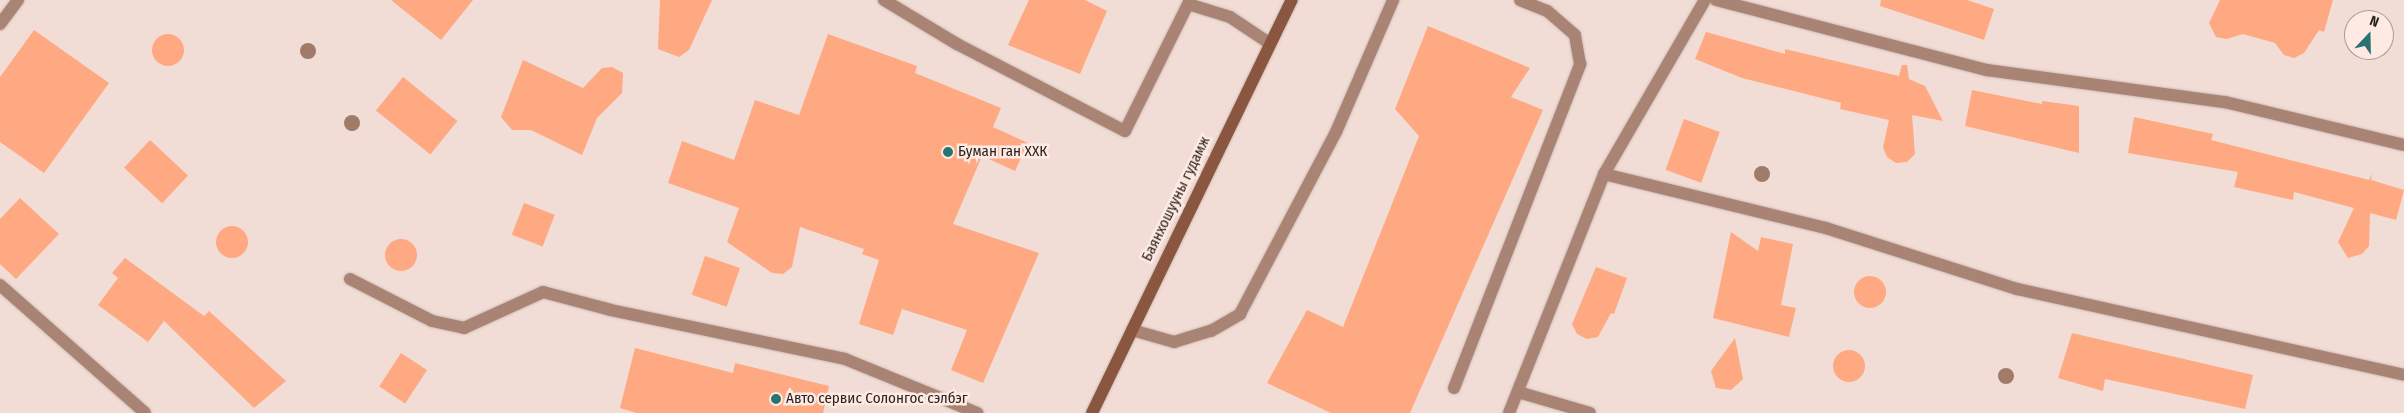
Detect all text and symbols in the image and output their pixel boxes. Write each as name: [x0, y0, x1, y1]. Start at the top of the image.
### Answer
north arrow: [2344, 10, 2394, 60]
text: N: [2367, 12, 2381, 31]
street label: Баянхошууны гудамж: [1138, 134, 1214, 264]
place label: Буман ган ХХК: [958, 143, 1047, 161]
marker: Буман ган ХХК: [942, 146, 954, 158]
place label: Авто сервис Солонгос сэлбэг: [786, 390, 968, 408]
marker: Авто сервис Солонгос сэлбэг: [770, 393, 782, 405]

